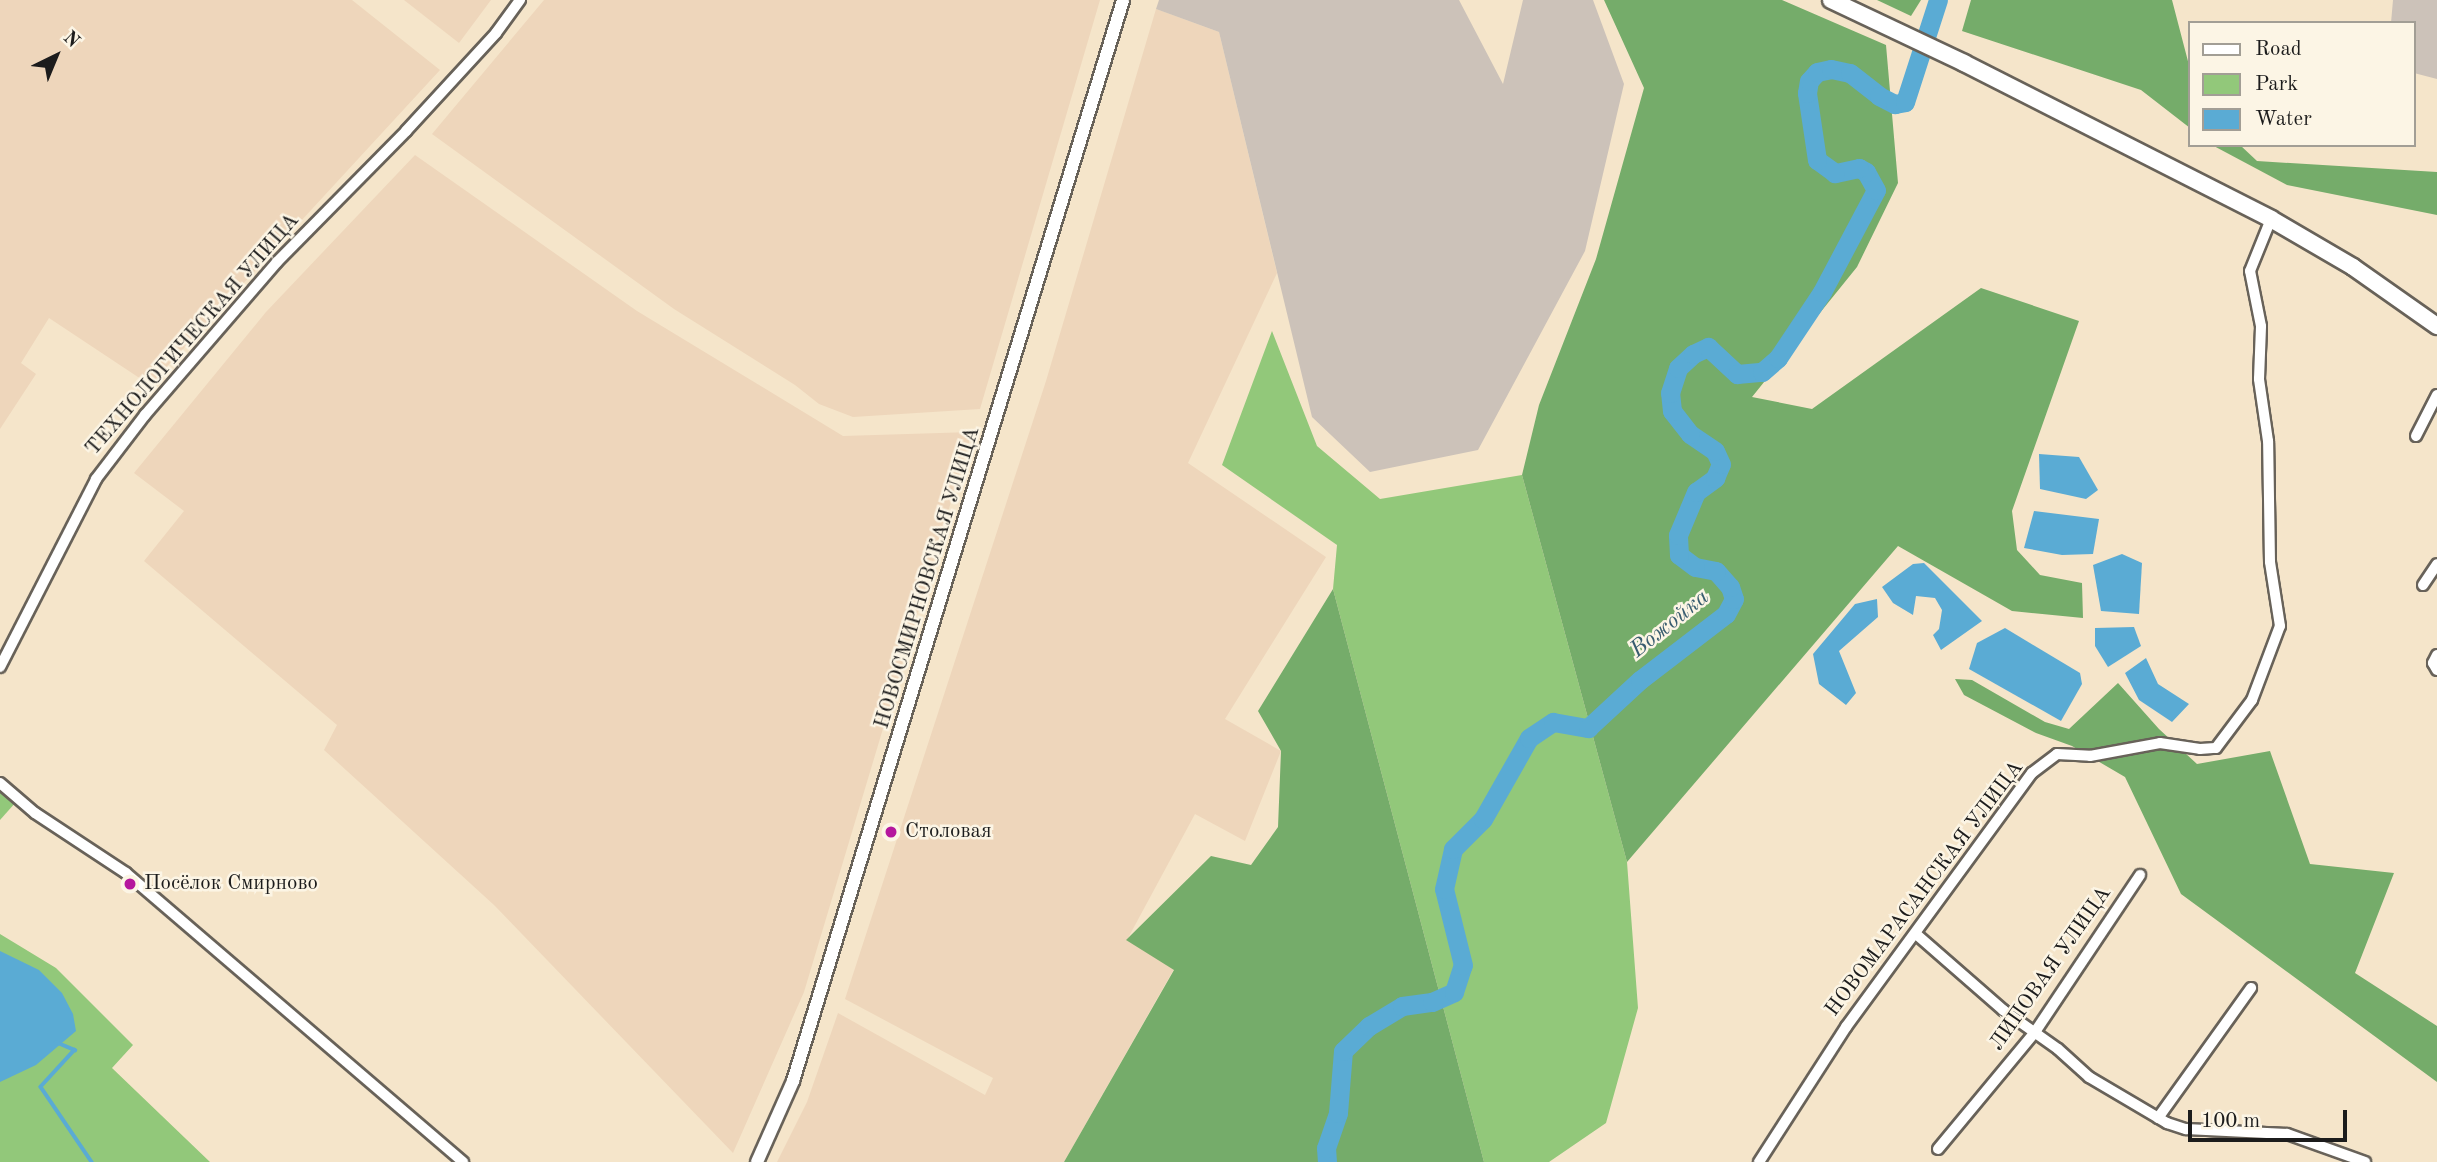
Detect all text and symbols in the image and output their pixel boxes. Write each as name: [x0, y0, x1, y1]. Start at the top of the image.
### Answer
north arrow: [21, 21, 91, 91]
legend: [2188, 21, 2416, 147]
text: N: [59, 28, 82, 52]
text: Road: [2255, 39, 2302, 60]
text: Park: [2255, 74, 2298, 95]
text: Water: [2255, 109, 2312, 130]
street label: ТЕХНОЛОГИЧЕСКАЯ УЛИЦА: [81, 209, 305, 461]
street label: НОВОСМИРНОВСКАЯ УЛИЦА: [870, 424, 986, 732]
water label: Вожойка: [1625, 584, 1715, 664]
street label: НОВОМАРАСАНСКАЯ УЛИЦА: [1821, 756, 2029, 1022]
place label: Столовая: [905, 819, 992, 845]
marker: Столовая: [883, 824, 899, 840]
place label: Посёлок Смирново: [144, 871, 318, 897]
marker: Посёлок Смирново: [122, 876, 138, 892]
street label: ЛИПОВАЯ УЛИЦА: [1985, 882, 2117, 1056]
scale bar: [2192, 1096, 2351, 1140]
text: 100 m: [2201, 1111, 2260, 1132]

